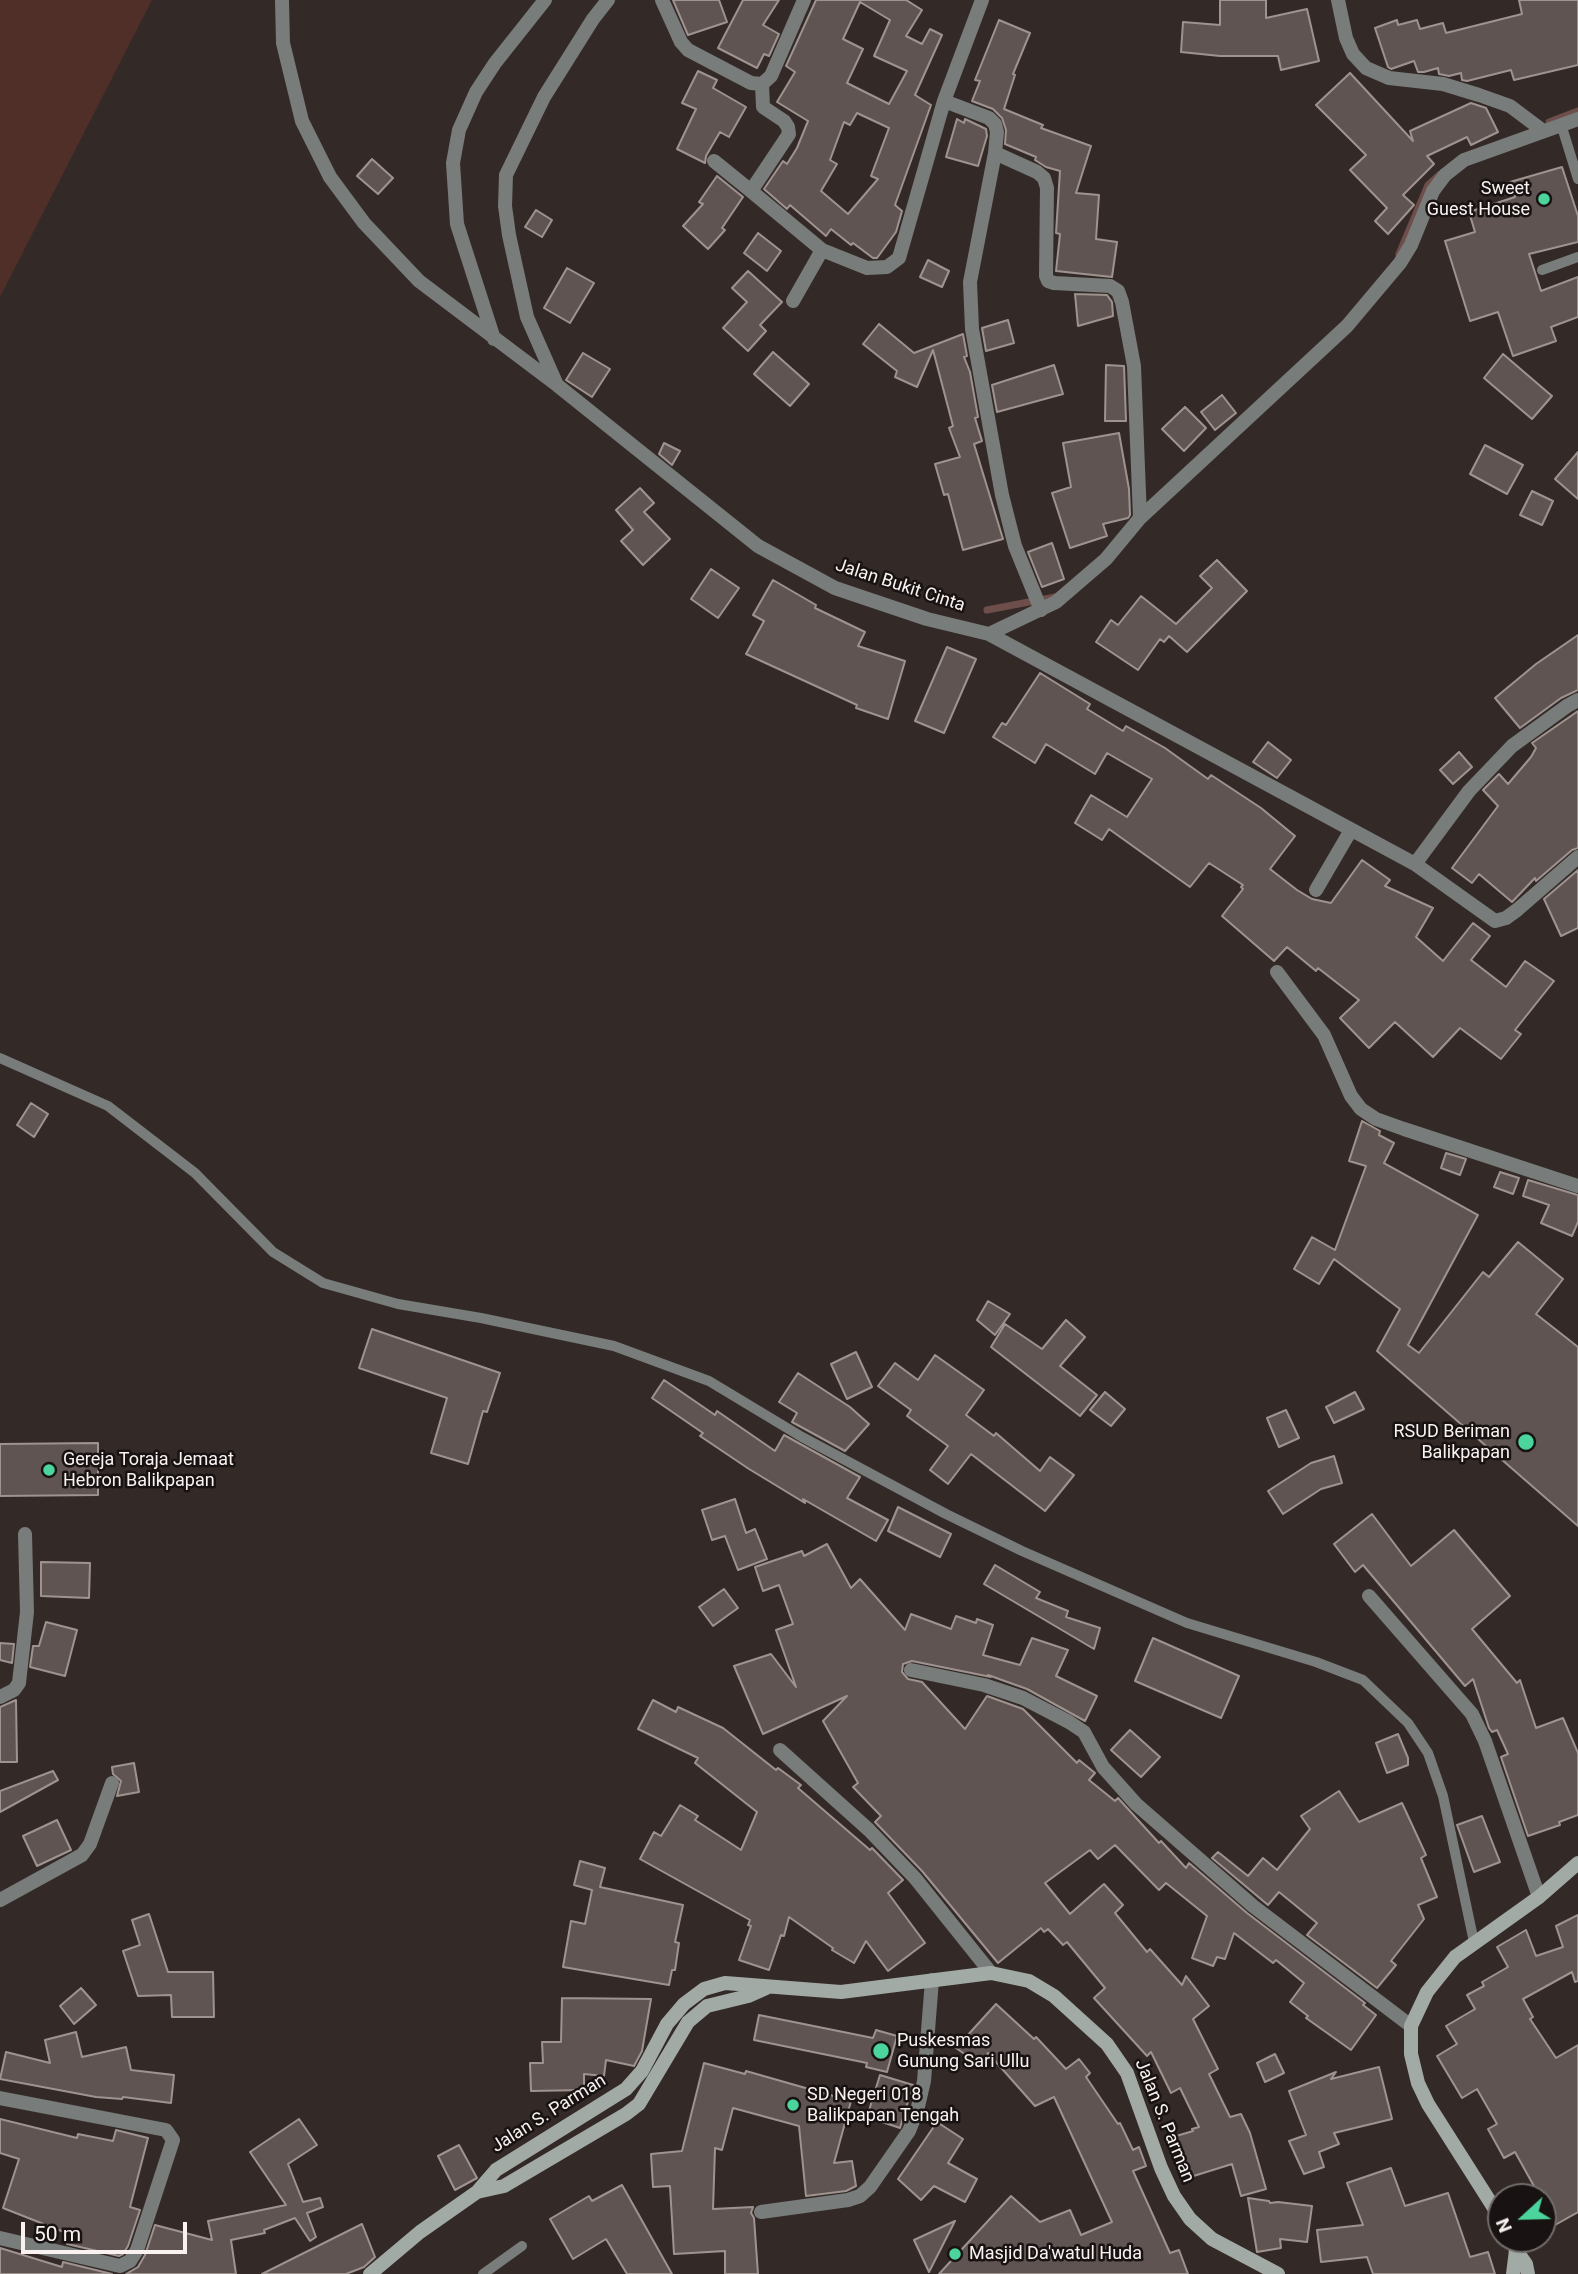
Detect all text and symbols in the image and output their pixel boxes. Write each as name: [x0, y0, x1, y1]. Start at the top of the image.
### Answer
place label: Sweet Guest House: [1427, 178, 1530, 220]
marker: Sweet Guest House: [1536, 191, 1552, 207]
street label: Jalan Bukit Cinta: [832, 555, 968, 617]
place label: RSUD Beriman Balikpapan: [1394, 1421, 1510, 1464]
marker: RSUD Beriman Balikpapan: [1516, 1432, 1536, 1452]
place label: Gereja Toraja Jemaat Hebron Balikpapan: [63, 1449, 234, 1492]
marker: Gereja Toraja Jemaat Hebron Balikpapan: [41, 1462, 57, 1478]
place label: Puskesmas Gunung Sari Ullu: [897, 2030, 1029, 2072]
marker: Puskesmas Gunung Sari Ullu: [871, 2041, 891, 2061]
street label: Jalan S. Parman: [1129, 2056, 1199, 2186]
street label: Jalan S. Parman: [488, 2070, 610, 2158]
place label: SD Negeri 018 Balikpapan Tengah: [807, 2084, 959, 2126]
marker: SD Negeri 018 Balikpapan Tengah: [785, 2097, 801, 2113]
north arrow: [1487, 2183, 1557, 2253]
scale bar: [24, 2208, 191, 2252]
text: N: [1491, 2215, 1517, 2236]
text: 50 m: [34, 2222, 81, 2246]
place label: Masjid Da'watul Huda: [969, 2243, 1142, 2265]
marker: Masjid Da'watul Huda: [947, 2246, 963, 2262]

